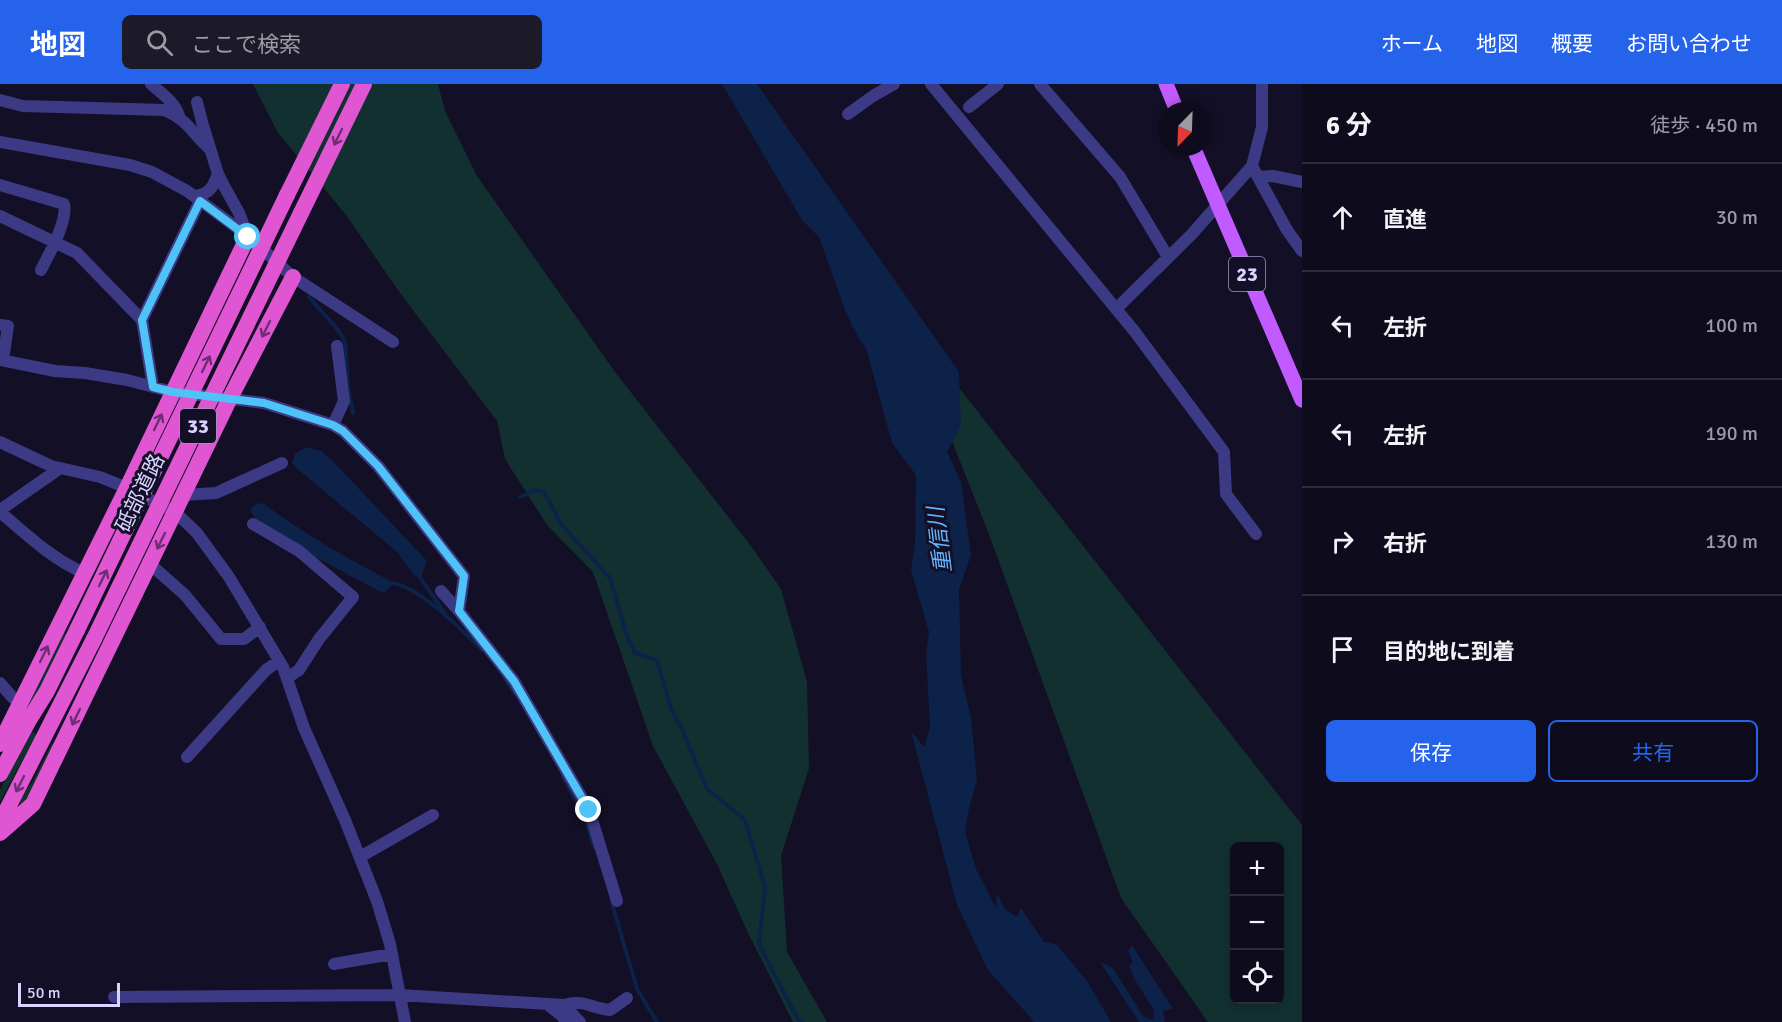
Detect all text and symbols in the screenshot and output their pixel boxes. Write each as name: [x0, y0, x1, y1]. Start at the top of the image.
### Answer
search box: [122, 15, 542, 69]
icon: search: [143, 26, 176, 59]
text: 地図: [30, 28, 86, 62]
text: ここで検索: [191, 31, 301, 58]
text: ホーム: [1381, 31, 1443, 57]
text: 地図: [1476, 31, 1518, 57]
text: 概要: [1551, 31, 1593, 57]
text: お問い合わせ: [1626, 31, 1752, 57]
north arrow: [1158, 102, 1212, 156]
text: 6 分: [1326, 110, 1372, 142]
text: 徒歩 · 450 m: [1650, 113, 1758, 138]
one-way arrow: [332, 127, 344, 145]
icon: ahead: [1326, 201, 1359, 234]
text: 30 m: [1716, 205, 1758, 230]
text: 直進: [1383, 206, 1427, 233]
route start: [234, 223, 260, 249]
road number: 23: [1229, 257, 1265, 291]
icon: left: [1326, 309, 1359, 342]
text: 100 m: [1705, 313, 1758, 338]
text: 左折: [1383, 314, 1427, 341]
one-way arrow: [260, 319, 271, 337]
one-way arrow: [201, 356, 213, 374]
road number: 33: [180, 409, 216, 443]
one-way arrow: [153, 414, 165, 432]
icon: left: [1326, 417, 1359, 450]
text: 190 m: [1705, 421, 1758, 446]
text: 左折: [1383, 422, 1427, 449]
street label: 砥部道路: [110, 450, 170, 536]
water label: 重信川: [922, 504, 957, 574]
icon: right: [1326, 525, 1359, 558]
text: 130 m: [1705, 529, 1758, 554]
text: 右折: [1383, 530, 1427, 557]
one-way arrow: [155, 532, 167, 550]
one-way arrow: [98, 569, 109, 587]
icon: arrive: [1326, 633, 1359, 666]
text: 目的地に到着: [1383, 638, 1515, 665]
one-way arrow: [38, 646, 50, 663]
one-way arrow: [70, 707, 81, 725]
button: 保存: [1326, 720, 1536, 782]
button: 共有: [1548, 720, 1758, 782]
one-way arrow: [14, 775, 25, 793]
route end: [575, 796, 601, 822]
map controls: [1230, 842, 1284, 1004]
button: +: [1230, 842, 1284, 896]
button: −: [1230, 896, 1284, 950]
button: locate: [1230, 950, 1284, 1004]
scale bar: [18, 980, 120, 1008]
text: 50 m: [27, 983, 61, 1003]

